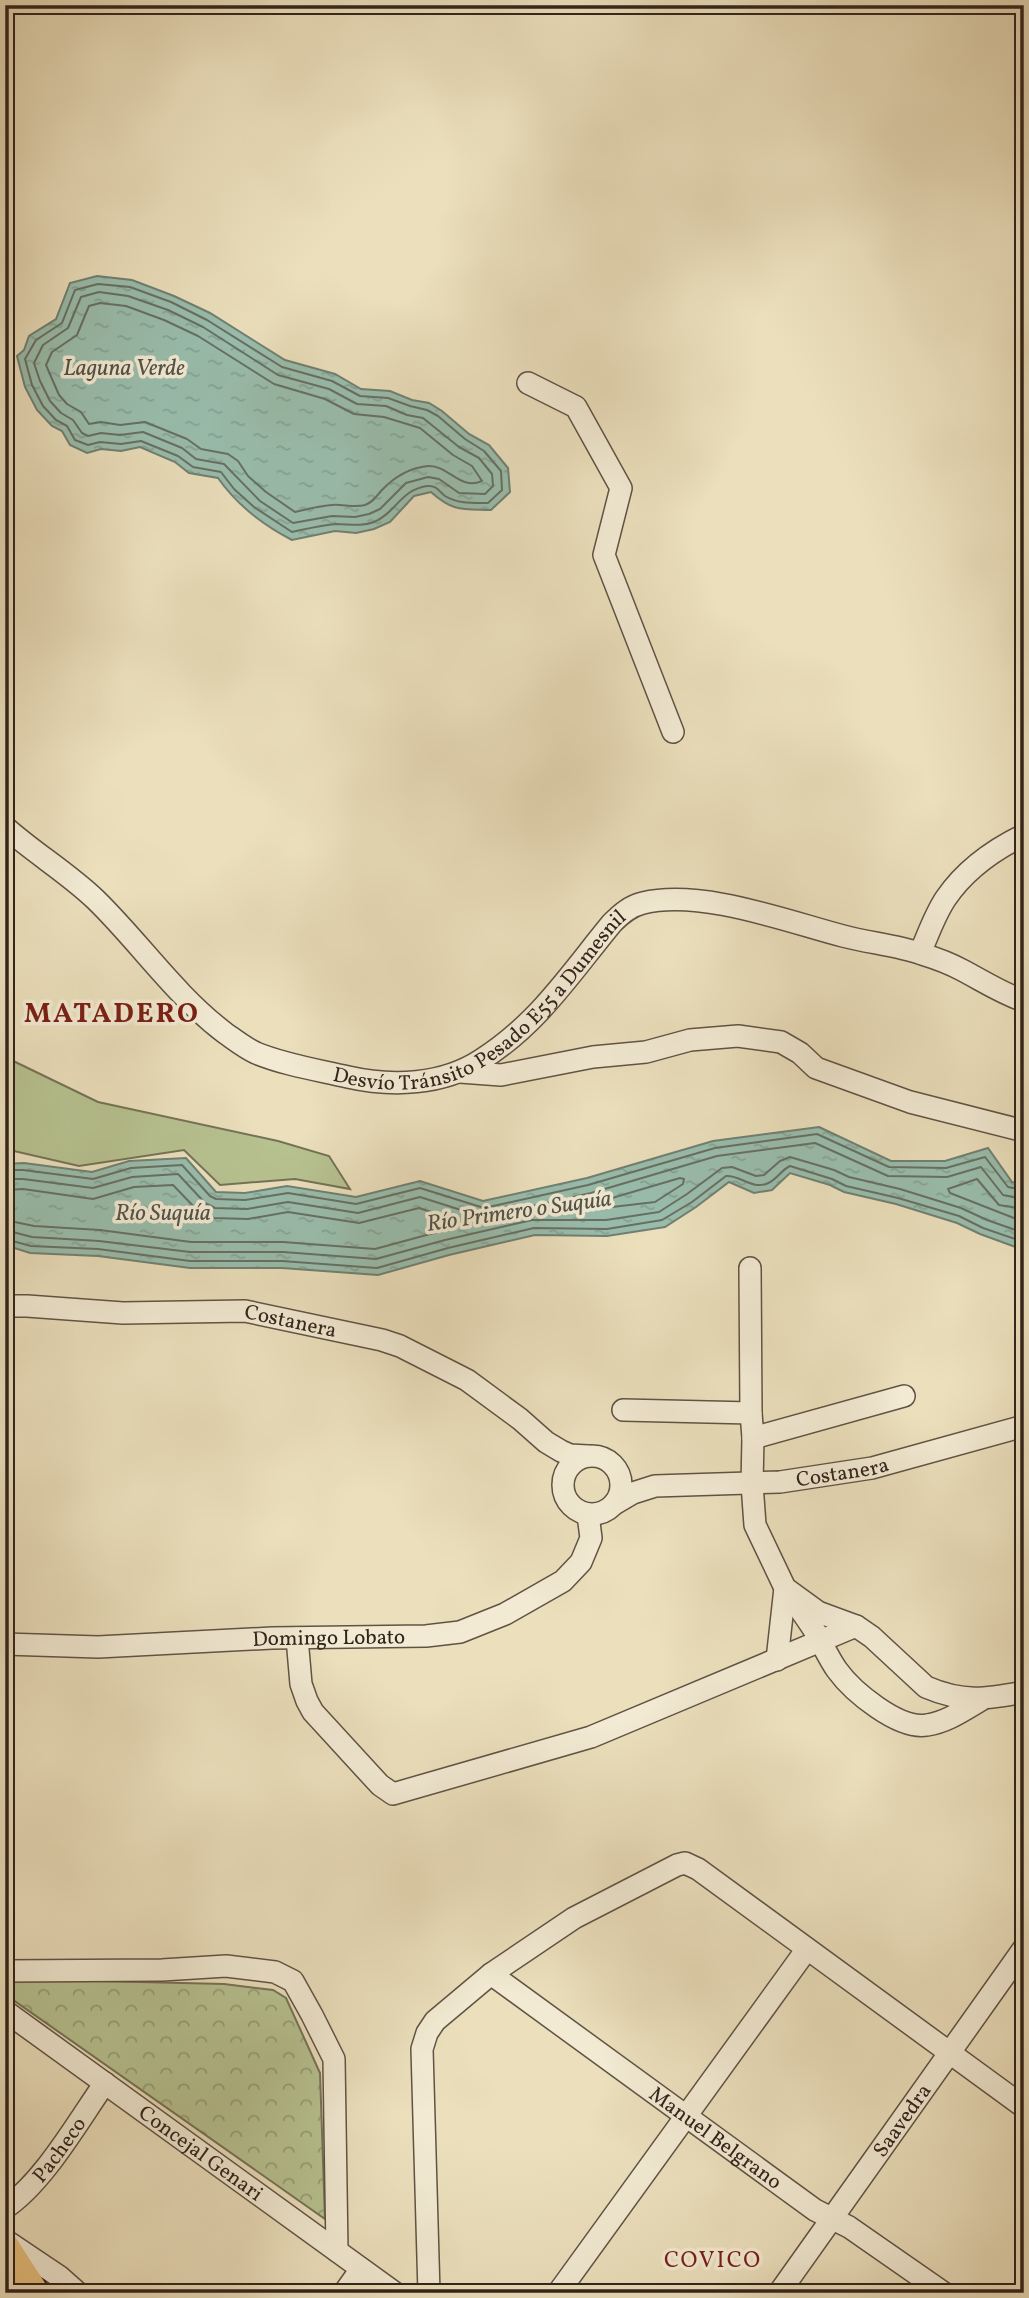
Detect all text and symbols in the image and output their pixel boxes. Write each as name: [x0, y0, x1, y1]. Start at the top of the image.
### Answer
water label: Laguna Verde: [63, 353, 185, 385]
street label: Desvío Tránsito Pesado E55 a Dumesnil: [330, 904, 633, 1099]
district label: MATADERO: [24, 995, 200, 1034]
water label: Río Primero o Suquía: [425, 1183, 614, 1241]
water label: Río Suquía: [115, 1198, 211, 1230]
street label: Costanera: [242, 1298, 339, 1346]
street label: Costanera: [794, 1451, 892, 1495]
street label: Domingo Lobato: [252, 1623, 405, 1655]
street label: Saavedra: [867, 2078, 939, 2164]
street label: Manuel Belgrano: [642, 2081, 787, 2197]
street label: Concejal Genari: [132, 2099, 268, 2209]
street label: Pacheco: [26, 2112, 94, 2190]
district label: COVICO: [664, 2245, 762, 2277]

